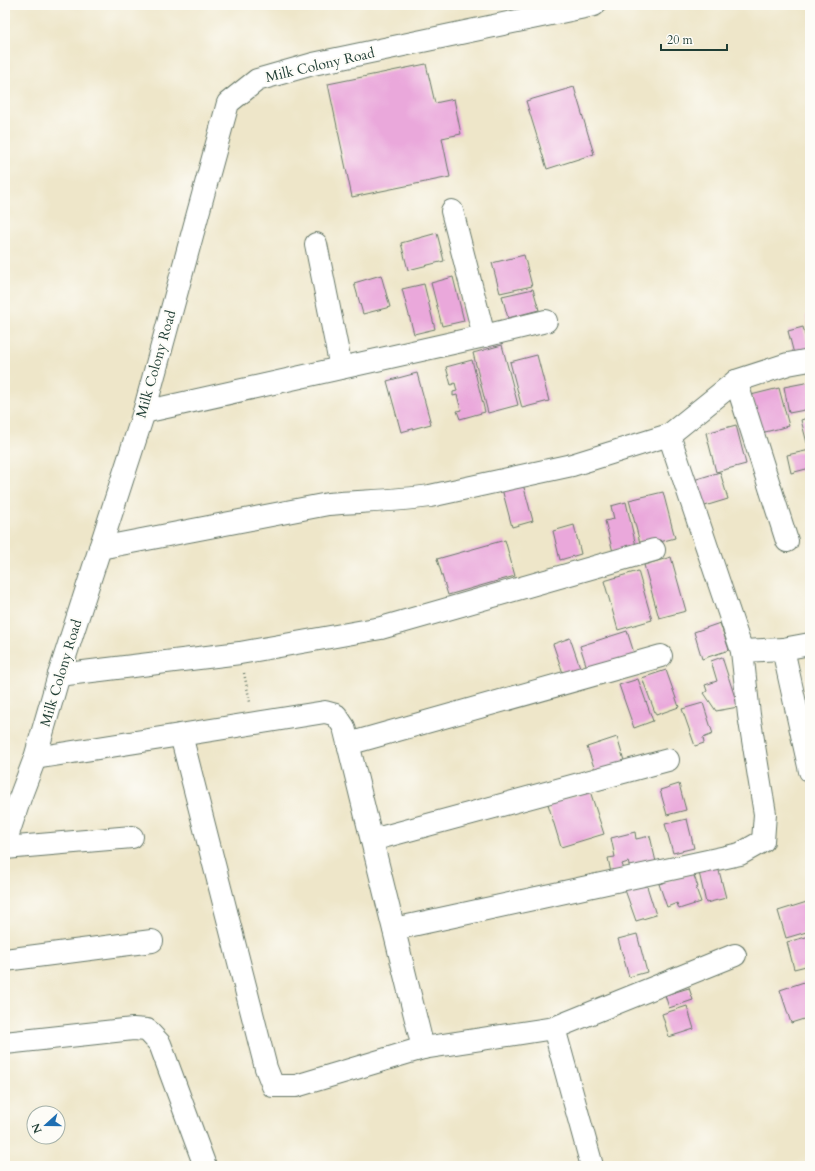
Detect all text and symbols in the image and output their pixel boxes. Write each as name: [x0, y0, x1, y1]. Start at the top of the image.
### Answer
scale bar: [661, 26, 727, 52]
text: 20 m: [667, 32, 694, 48]
street label: Milk Colony Road: [264, 43, 377, 87]
street label: Milk Colony Road: [132, 307, 181, 420]
street label: Milk Colony Road: [36, 617, 87, 729]
north arrow: [26, 1105, 66, 1145]
text: N: [28, 1121, 46, 1136]

